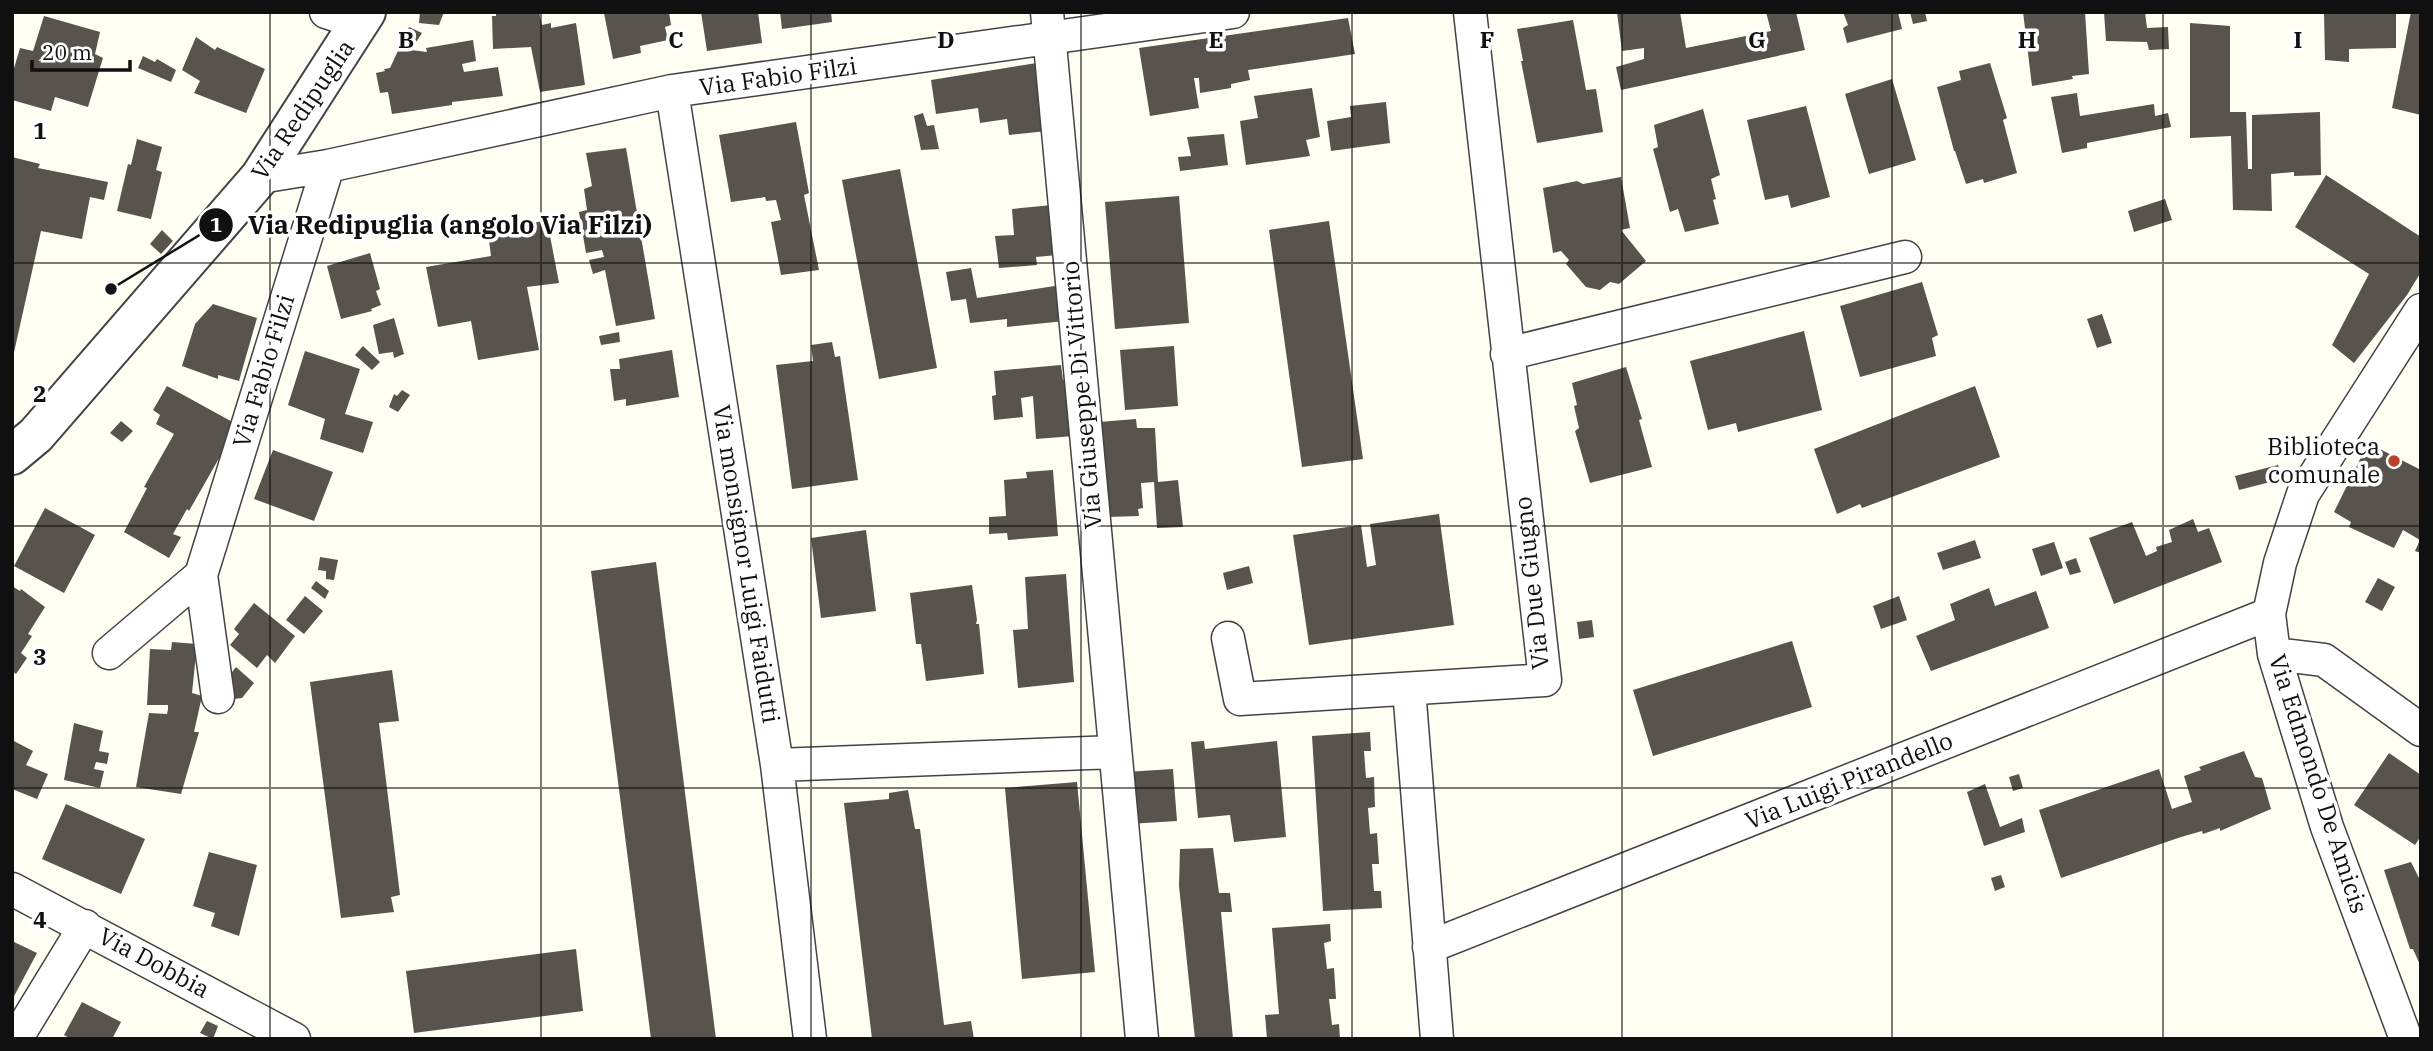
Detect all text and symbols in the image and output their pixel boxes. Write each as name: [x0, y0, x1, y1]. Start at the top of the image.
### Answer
text: B: [398, 24, 414, 54]
text: C: [668, 24, 684, 54]
text: D: [937, 24, 955, 54]
text: E: [1208, 24, 1224, 54]
text: F: [1480, 24, 1494, 54]
text: G: [1748, 24, 1766, 54]
text: H: [2018, 24, 2036, 54]
text: I: [2294, 24, 2302, 54]
scale bar: [32, 28, 130, 72]
street label: Via Redipuglia: [243, 33, 361, 186]
text: 20 m: [42, 38, 92, 66]
street label: Via Fabio Filzi: [697, 49, 859, 103]
text: 1: [33, 115, 47, 145]
callout: Via Redipuglia (angolo Via Filzi): [199, 201, 666, 248]
text: Via Redipuglia (angolo Via Filzi): [248, 207, 652, 241]
text: 1: [210, 210, 222, 238]
street label: Via Giuseppe Di Vittorio: [1053, 260, 1109, 531]
street label: Via Fabio Filzi: [225, 290, 302, 451]
text: 2: [33, 378, 47, 408]
street label: Via monsignor Luigi Faidutti: [706, 402, 788, 725]
place label: Biblioteca comunale: [2267, 430, 2380, 490]
marker: Biblioteca comunale: [2386, 453, 2402, 469]
street label: Via Due Giugno: [1506, 495, 1556, 671]
text: 3: [33, 641, 47, 671]
street label: Via Edmondo De Amicis: [2262, 650, 2376, 917]
street label: Via Luigi Pirandello: [1740, 724, 1957, 836]
text: 4: [33, 904, 47, 934]
street label: Via Dobbia: [93, 919, 216, 1005]

